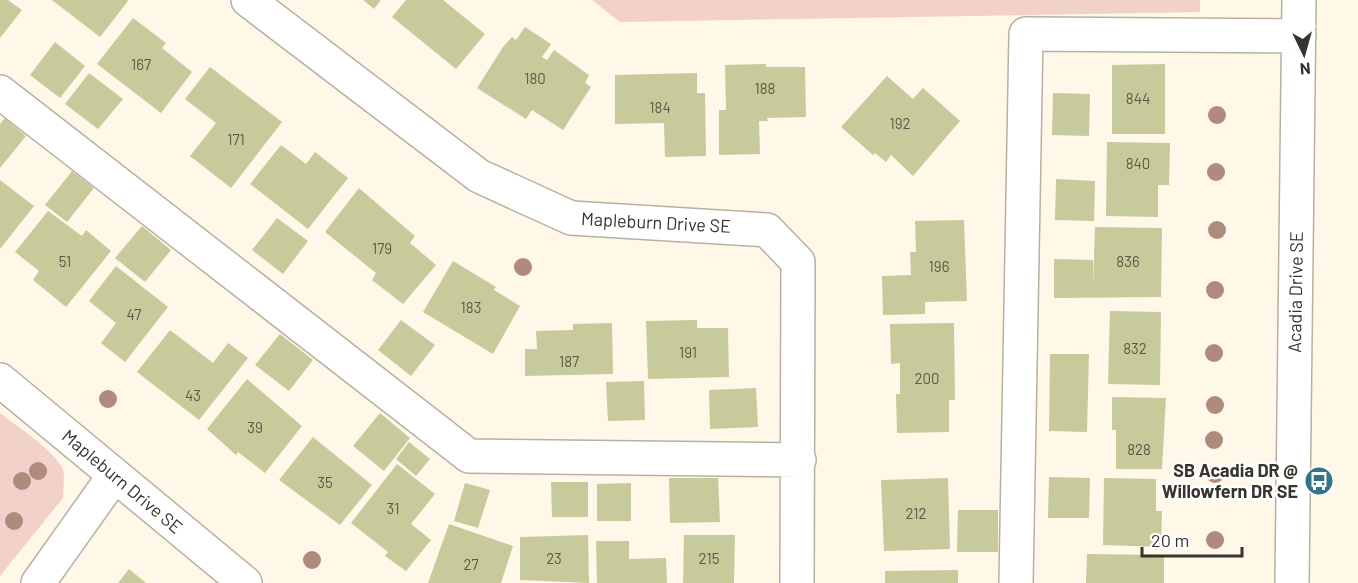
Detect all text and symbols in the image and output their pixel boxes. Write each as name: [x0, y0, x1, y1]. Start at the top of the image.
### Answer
north arrow: [1274, 24, 1334, 84]
house number: 167: [131, 55, 151, 73]
text: N: [1299, 60, 1311, 79]
house number: 180: [524, 69, 546, 87]
house number: 188: [755, 79, 775, 97]
house number: 844: [1126, 89, 1150, 107]
house number: 184: [649, 98, 671, 116]
house number: 192: [889, 114, 911, 132]
house number: 171: [227, 130, 245, 148]
house number: 840: [1126, 154, 1150, 172]
street label: Mapleburn Drive SE: [580, 207, 732, 237]
street label: Acadia Drive SE: [1283, 231, 1307, 353]
house number: 179: [372, 239, 392, 257]
house number: 51: [59, 252, 71, 270]
house number: 836: [1116, 252, 1140, 270]
house number: 196: [929, 257, 949, 275]
house number: 183: [461, 298, 481, 316]
house number: 47: [127, 305, 141, 323]
house number: 832: [1123, 339, 1147, 357]
house number: 191: [679, 343, 697, 361]
house number: 187: [559, 352, 579, 370]
house number: 200: [915, 369, 940, 387]
house number: 43: [185, 386, 201, 404]
house number: 39: [247, 418, 263, 436]
street label: Mapleburn Drive SE: [58, 425, 187, 538]
house number: 828: [1127, 440, 1151, 458]
place label: SB Acadia DR @ Willowfern DR SE: [1162, 459, 1298, 502]
bus stop icon: SB Acadia DR @ Willowfern DR SE: [1303, 465, 1335, 497]
house number: 35: [317, 473, 333, 491]
house number: 31: [387, 499, 399, 517]
house number: 212: [905, 504, 927, 522]
scale bar: [1142, 520, 1242, 558]
text: 20 m: [1151, 529, 1189, 551]
house number: 23: [546, 549, 562, 567]
house number: 215: [699, 549, 719, 567]
house number: 27: [463, 555, 479, 573]

